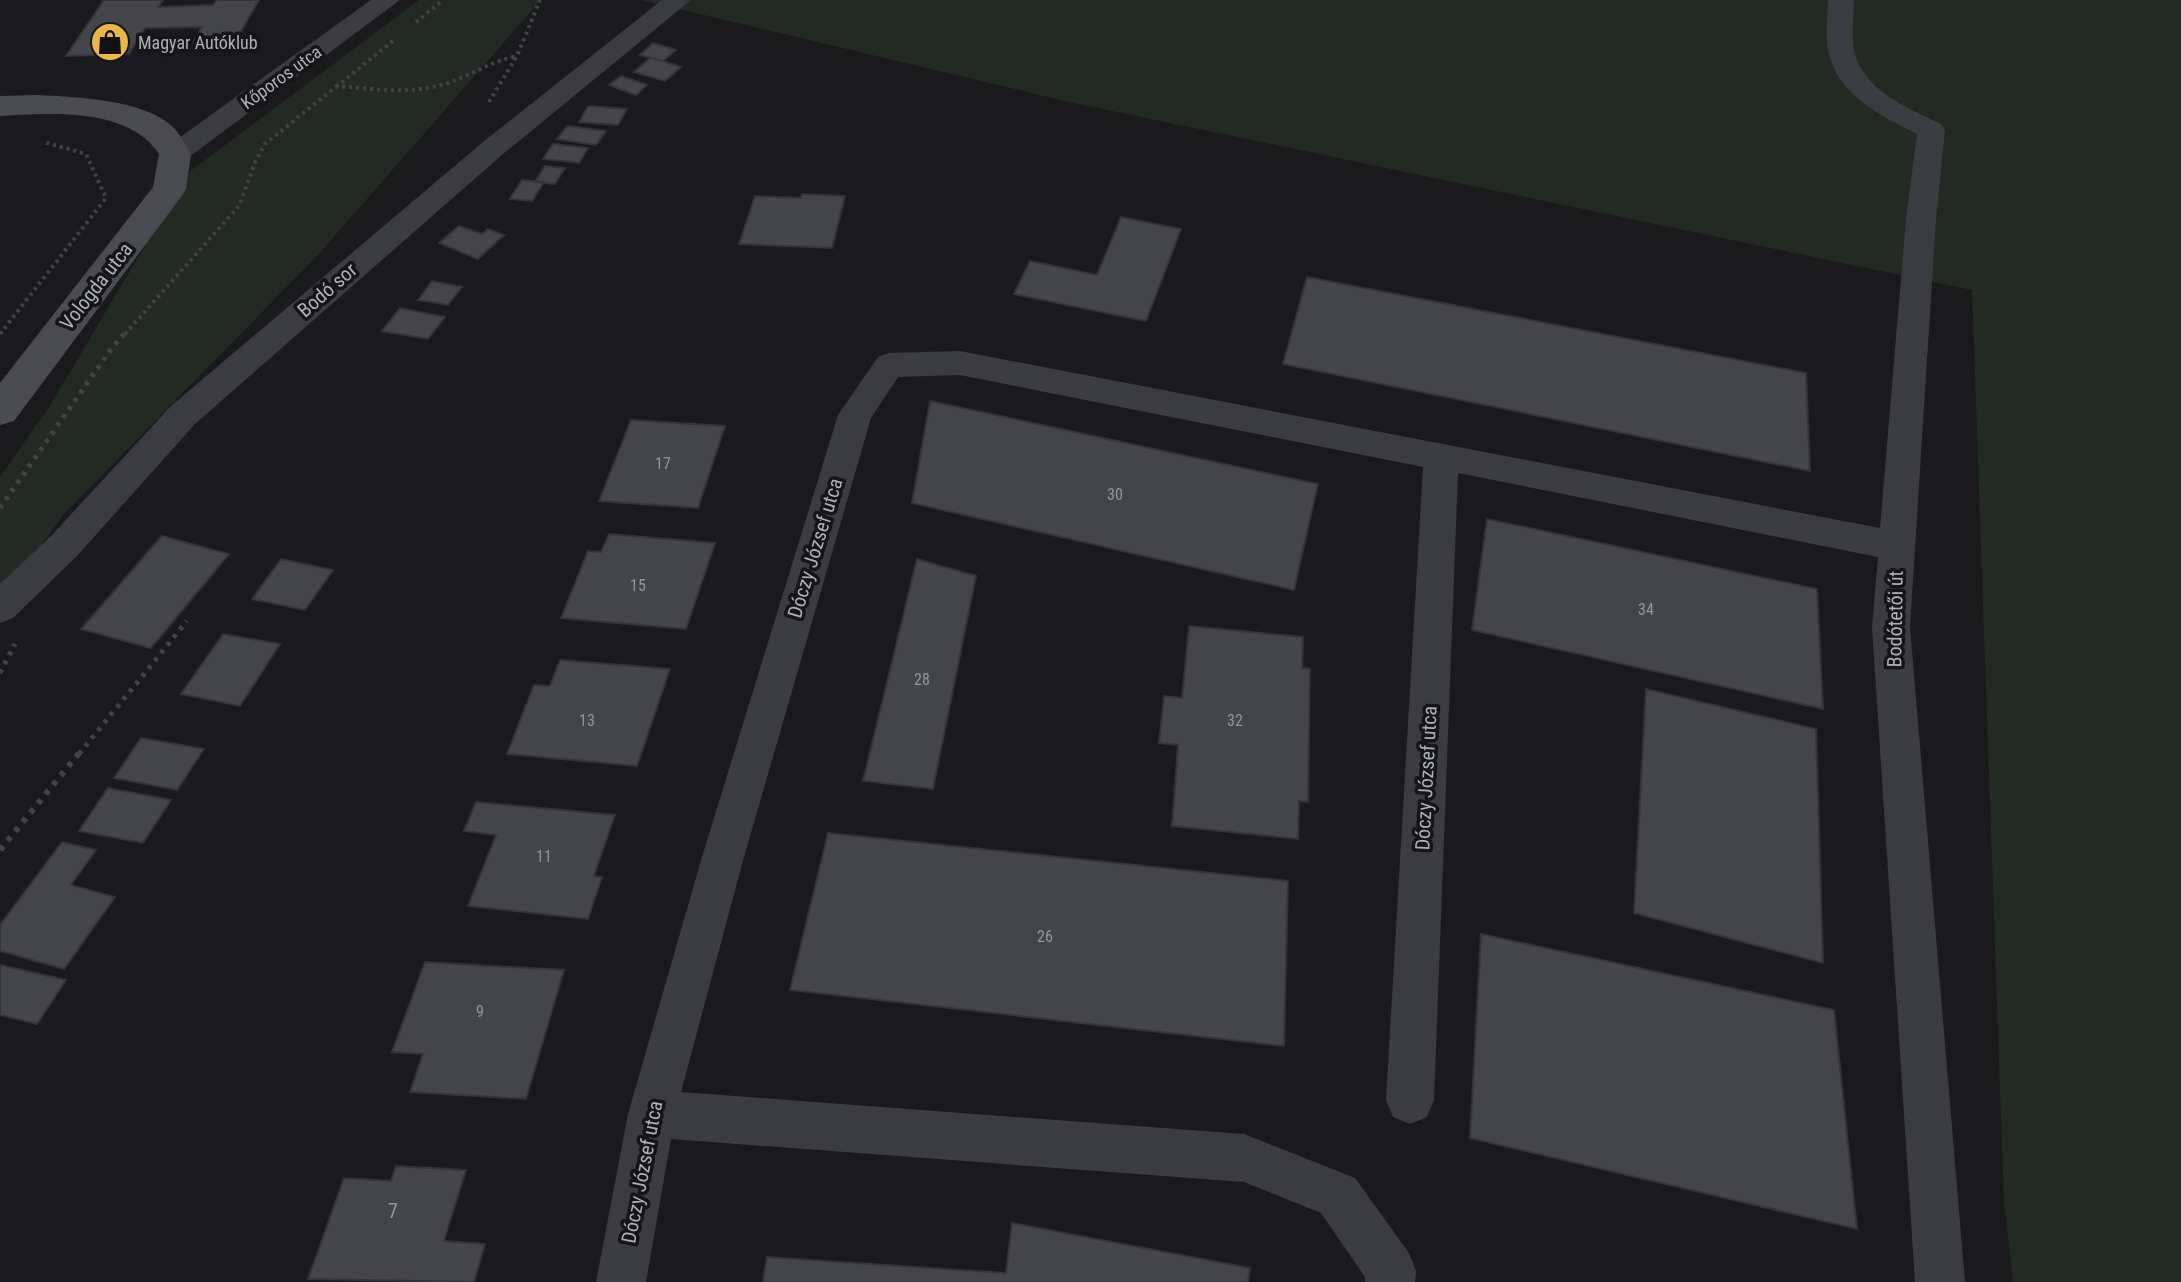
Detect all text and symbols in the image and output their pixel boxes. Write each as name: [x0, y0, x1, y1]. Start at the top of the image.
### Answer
shop icon: Magyar Autóklub: [89, 21, 131, 63]
place label: Magyar Autóklub: [138, 32, 258, 53]
street label: Kőporos utca: [237, 41, 325, 113]
street label: Vologda utca: [55, 238, 137, 334]
street label: Bodó sor: [292, 258, 362, 322]
house number: 17: [655, 454, 671, 473]
street label: Dóczy József utca: [782, 475, 848, 621]
house number: 30: [1107, 485, 1123, 504]
street label: Bodótetői út: [1882, 570, 1908, 668]
house number: 15: [630, 576, 646, 595]
house number: 34: [1638, 600, 1654, 619]
house number: 28: [914, 670, 930, 689]
street label: Dóczy József utca: [1410, 705, 1442, 851]
house number: 13: [579, 711, 595, 730]
house number: 32: [1227, 711, 1243, 730]
house number: 11: [536, 847, 552, 866]
house number: 26: [1037, 927, 1053, 946]
house number: 9: [476, 1002, 484, 1021]
street label: Dóczy József utca: [616, 1099, 668, 1245]
house number: 7: [388, 1199, 398, 1223]

